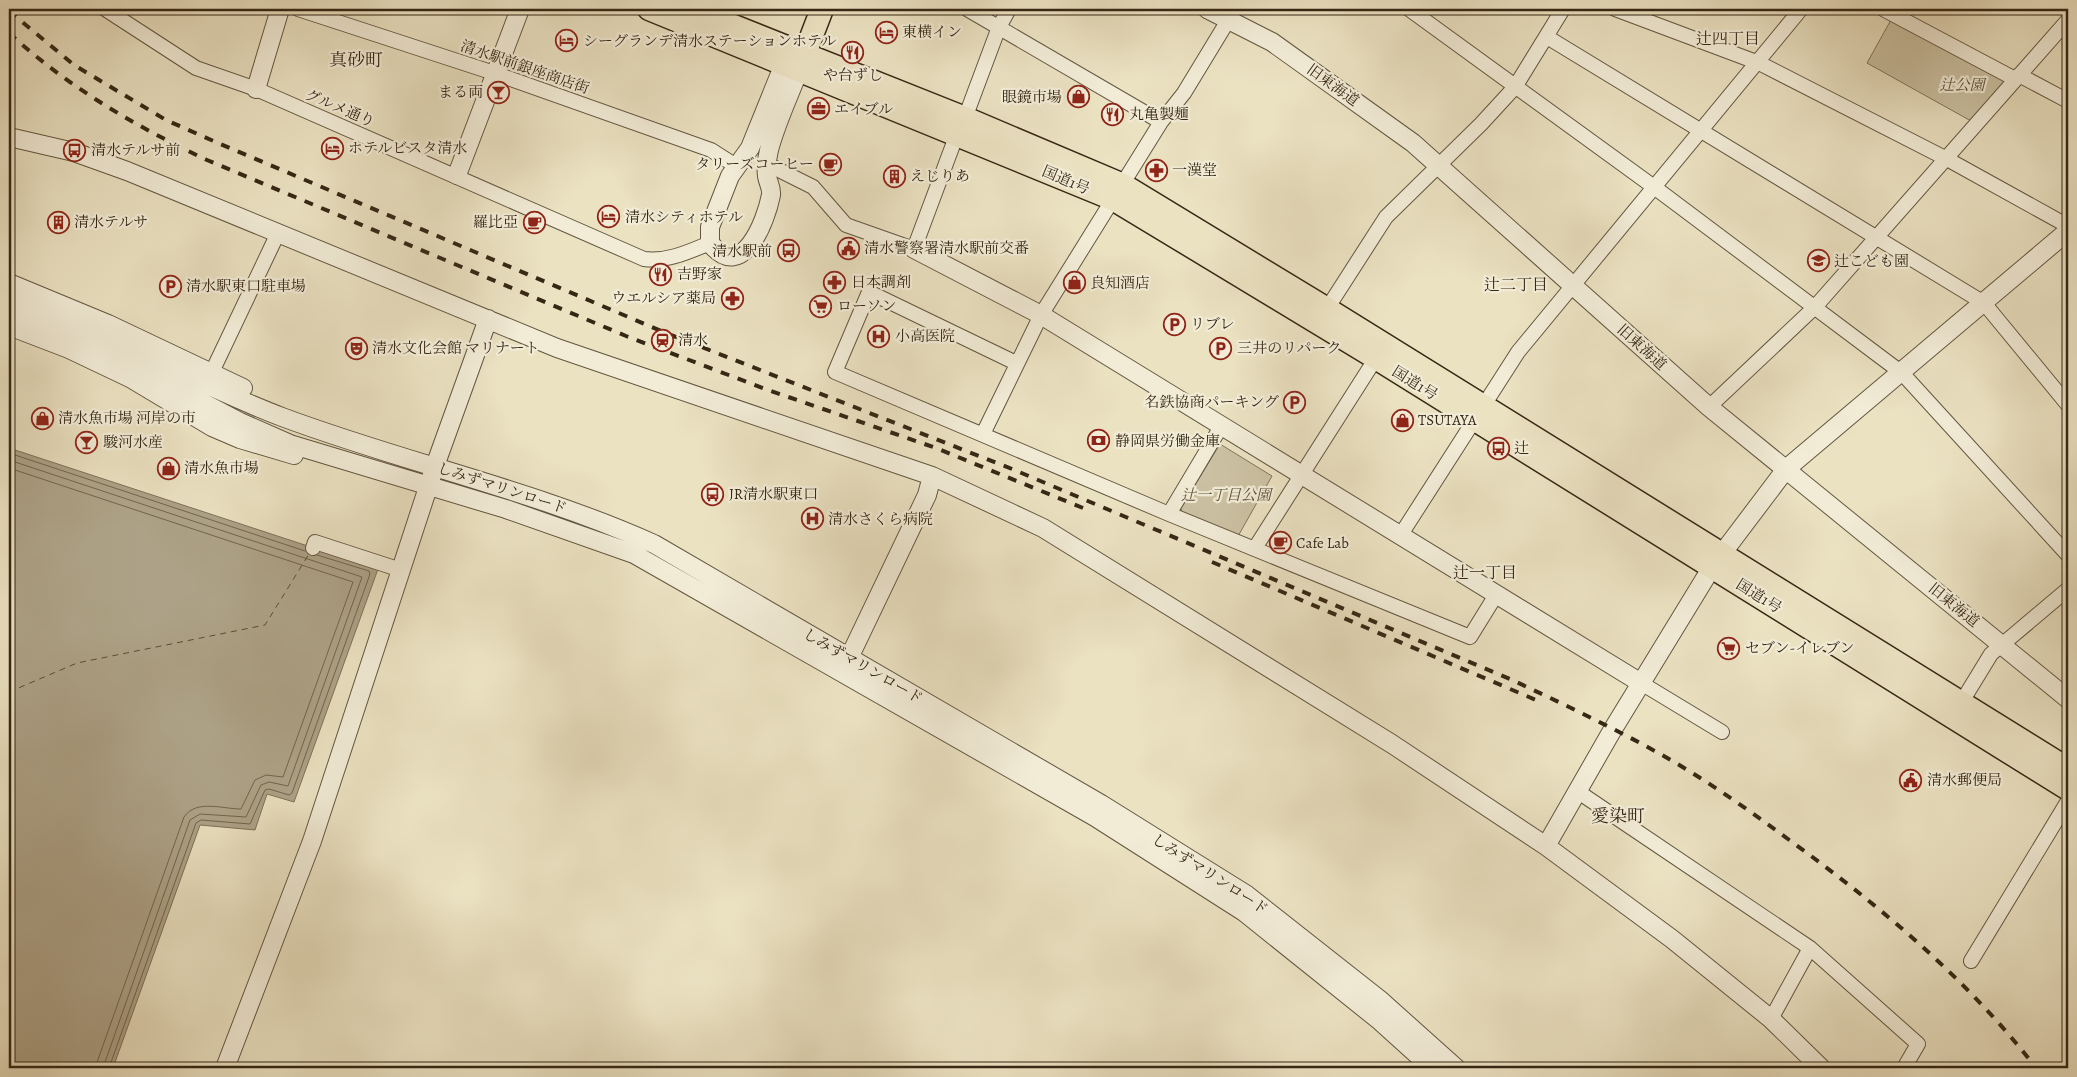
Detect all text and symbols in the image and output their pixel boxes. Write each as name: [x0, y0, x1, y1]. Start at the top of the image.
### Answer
hotel icon: 東横イン: [874, 20, 898, 44]
place label: 東横イン: [902, 22, 962, 42]
district label: 辻四丁目: [1696, 28, 1760, 50]
hotel icon: シーグランデ清水ステーションホテル: [555, 29, 579, 53]
place label: シーグランデ清水ステーションホテル: [583, 31, 836, 51]
street label: 清水駅前銀座商店街: [458, 36, 592, 98]
restaurant icon: や台ずし: [841, 40, 865, 64]
district label: 真砂町: [329, 48, 383, 72]
street label: 旧東海道: [1303, 59, 1363, 111]
place label: や台ずし: [823, 65, 883, 85]
park label: 辻公園: [1939, 75, 1987, 95]
bar icon: まる両: [487, 80, 511, 104]
place label: まる両: [438, 82, 483, 102]
street label: グルメ通り: [302, 84, 378, 132]
shop icon: 眼鏡市場: [1066, 85, 1090, 109]
place label: 眼鏡市場: [1002, 87, 1062, 107]
office icon: エイブル: [806, 97, 830, 121]
place label: エイブル: [834, 99, 893, 119]
restaurant icon: 丸亀製麺: [1101, 102, 1125, 126]
place label: 丸亀製麺: [1129, 104, 1189, 124]
hotel icon: ホテルビスタ清水: [320, 136, 344, 160]
bus stop icon: 清水テルサ前: [63, 138, 87, 162]
place label: ホテルビスタ清水: [348, 138, 467, 158]
place label: 清水テルサ前: [91, 140, 180, 160]
cafe icon: タリーズコーヒー: [818, 152, 842, 176]
place label: タリーズコーヒー: [695, 154, 814, 174]
pharmacy icon: 一漢堂: [1144, 158, 1168, 182]
place label: 一漢堂: [1172, 160, 1217, 180]
street label: 国道1号: [1039, 161, 1093, 199]
building icon: えじりあ: [882, 164, 906, 188]
place label: えじりあ: [910, 166, 970, 186]
hotel icon: 清水シティホテル: [597, 205, 621, 229]
place label: 清水シティホテル: [625, 207, 743, 227]
building icon: 清水テルサ: [46, 210, 70, 234]
cafe icon: 羅比亞: [522, 210, 546, 234]
place label: 清水テルサ: [74, 212, 148, 232]
place label: 羅比亞: [473, 212, 518, 232]
public building icon: 清水警察署清水駅前交番: [836, 236, 860, 260]
place label: 清水警察署清水駅前交番: [864, 238, 1029, 258]
bus stop icon: 清水駅前: [776, 239, 800, 263]
place label: 清水駅前: [712, 241, 772, 261]
school or university icon: 辻こども園: [1806, 249, 1830, 273]
place label: 辻こども園: [1834, 251, 1909, 271]
restaurant icon: 吉野家: [649, 262, 673, 286]
place label: 吉野家: [677, 264, 722, 284]
pharmacy icon: 日本調剤: [823, 270, 847, 294]
shop icon: 良知酒店: [1062, 271, 1086, 295]
place label: 日本調剤: [851, 272, 911, 292]
place label: 良知酒店: [1090, 273, 1150, 293]
parking icon: 清水駅東口駐車場: [158, 274, 182, 298]
district label: 辻二丁目: [1484, 274, 1548, 296]
place label: 清水駅東口駐車場: [186, 276, 306, 296]
pharmacy icon: ウエルシア薬局: [720, 286, 744, 310]
place label: ウエルシア薬局: [611, 288, 716, 308]
supermarket icon: ローソン: [809, 294, 833, 318]
place label: ローソン: [837, 296, 896, 316]
parking icon: リブレ: [1162, 312, 1186, 336]
place label: リブレ: [1190, 314, 1234, 334]
street label: 旧東海道: [1613, 319, 1671, 375]
hospital icon: 小高医院: [867, 324, 891, 348]
place label: 小高医院: [895, 326, 955, 346]
station icon: 清水: [650, 328, 674, 352]
place label: 清水: [678, 330, 708, 350]
theatre icon: 清水文化会館 マリナート: [344, 336, 368, 360]
parking icon: 三井のリパーク: [1209, 336, 1233, 360]
place label: 清水文化会館 マリナート: [372, 338, 540, 358]
place label: 三井のリパーク: [1237, 338, 1342, 358]
street label: 国道1号: [1388, 361, 1442, 405]
parking icon: 名鉄協商パーキング: [1283, 390, 1307, 414]
place label: 名鉄協商パーキング: [1144, 392, 1279, 412]
shop icon: 清水魚市場 河岸の市: [30, 406, 54, 430]
place label: 清水魚市場 河岸の市: [58, 408, 196, 428]
shop icon: TSUTAYA: [1390, 408, 1414, 432]
place label: TSUTAYA: [1418, 410, 1477, 430]
bank icon: 静岡県労働金庫: [1087, 429, 1111, 453]
bar icon: 駿河水産: [75, 430, 99, 454]
place label: 静岡県労働金庫: [1115, 431, 1220, 451]
place label: 駿河水産: [103, 432, 163, 452]
bus stop icon: 辻: [1486, 436, 1510, 460]
place label: 辻: [1514, 438, 1529, 458]
shop icon: 清水魚市場: [156, 456, 180, 480]
place label: 清水魚市場: [184, 458, 259, 478]
street label: しみずマリンロード: [435, 458, 569, 518]
bus stop icon: JR清水駅東口: [701, 482, 725, 506]
place label: JR清水駅東口: [729, 484, 818, 504]
park label: 辻一丁目公園: [1181, 485, 1274, 505]
hospital icon: 清水さくら病院: [800, 507, 824, 531]
place label: 清水さくら病院: [828, 509, 933, 529]
cafe icon: Cafe Lab: [1268, 531, 1292, 555]
place label: Cafe Lab: [1296, 533, 1349, 553]
district label: 辻一丁目: [1453, 562, 1517, 584]
street label: 国道1号: [1732, 574, 1786, 618]
street label: 旧東海道: [1924, 578, 1984, 632]
street label: しみずマリンロード: [800, 624, 926, 708]
supermarket icon: セブン-イレブン: [1717, 636, 1741, 660]
place label: セブン-イレブン: [1745, 638, 1855, 658]
public building icon: 清水郵便局: [1899, 768, 1923, 792]
place label: 清水郵便局: [1927, 770, 2002, 790]
district label: 愛染町: [1591, 804, 1645, 828]
street label: しみずマリンロード: [1148, 829, 1272, 919]

